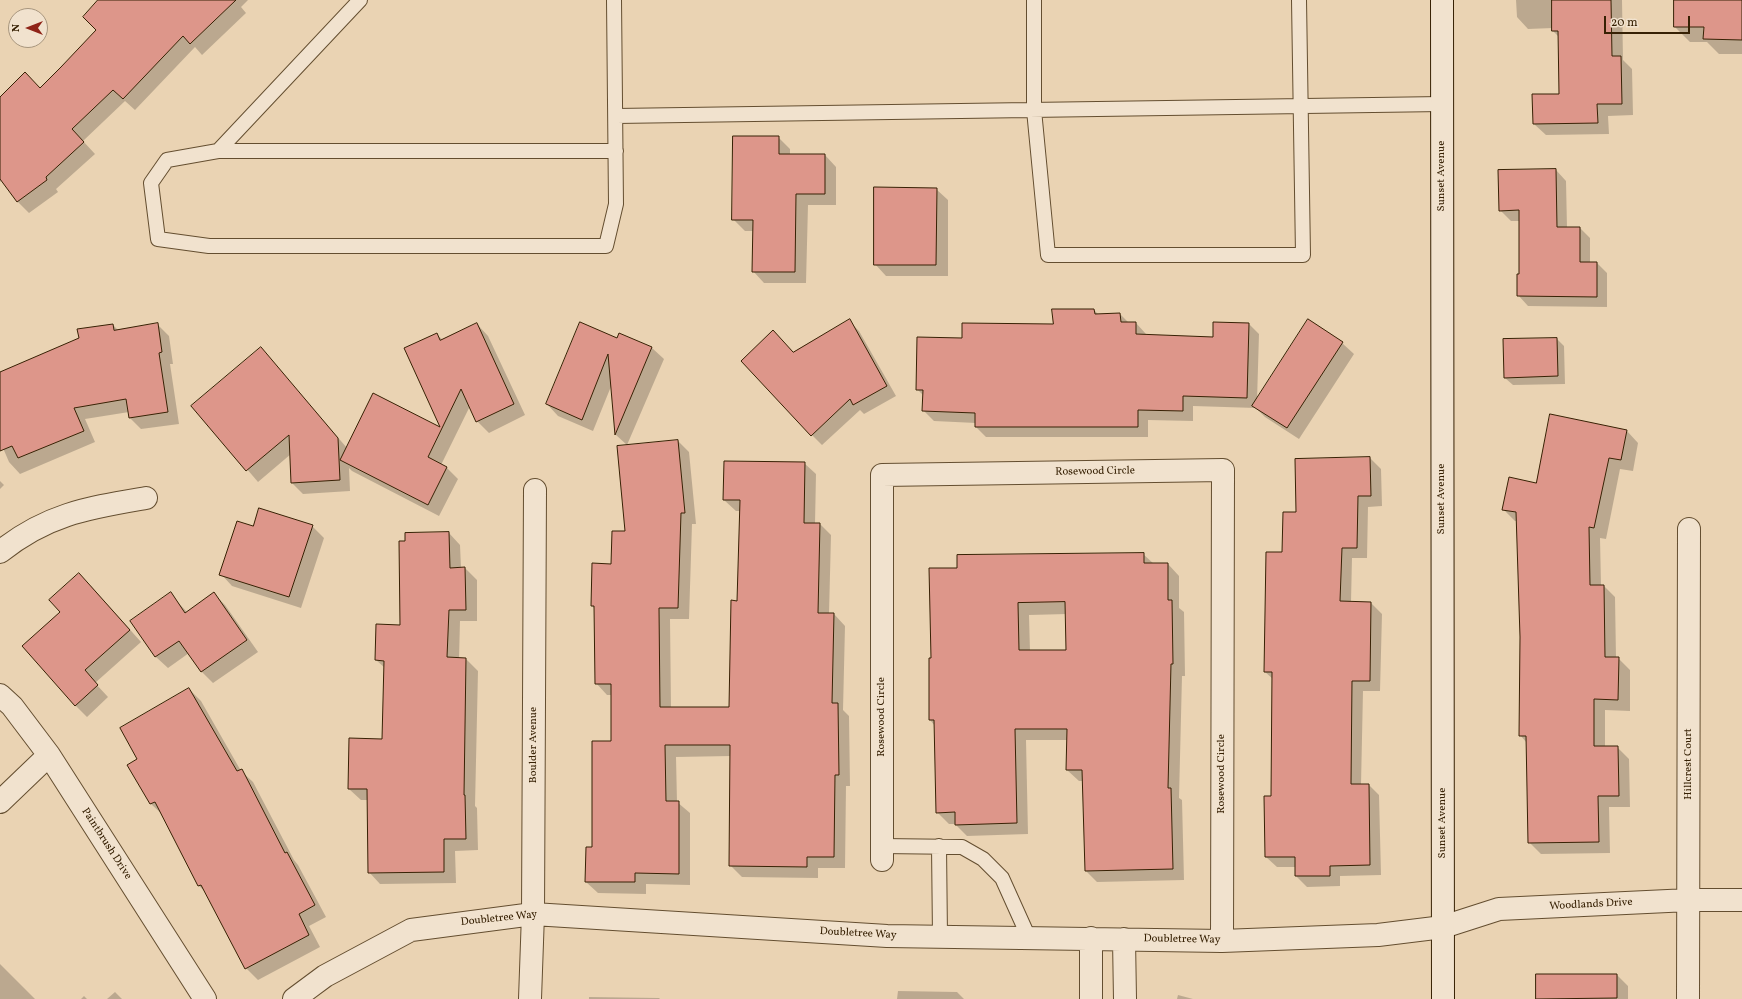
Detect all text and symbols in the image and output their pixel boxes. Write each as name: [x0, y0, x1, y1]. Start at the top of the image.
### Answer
north arrow: [8, 8, 48, 48]
scale bar: [1606, 8, 1692, 34]
text: 20 m: [1611, 15, 1638, 31]
text: N: [9, 24, 24, 32]
street label: Sunset Avenue: [1435, 141, 1449, 211]
street label: Sunset Avenue: [1435, 464, 1449, 534]
street label: Rosewood Circle: [1055, 465, 1135, 479]
street label: Rosewood Circle: [875, 677, 889, 757]
street label: Boulder Avenue: [527, 707, 541, 783]
street label: Hillcrest Court: [1682, 728, 1696, 800]
street label: Rosewood Circle: [1215, 734, 1229, 814]
street label: Sunset Avenue: [1436, 788, 1450, 858]
street label: Paintbrush Drive: [78, 806, 134, 882]
street label: Woodlands Drive: [1549, 896, 1633, 914]
street label: Doubletree Way: [460, 908, 538, 930]
street label: Doubletree Way: [819, 925, 897, 943]
street label: Doubletree Way: [1143, 933, 1221, 947]

